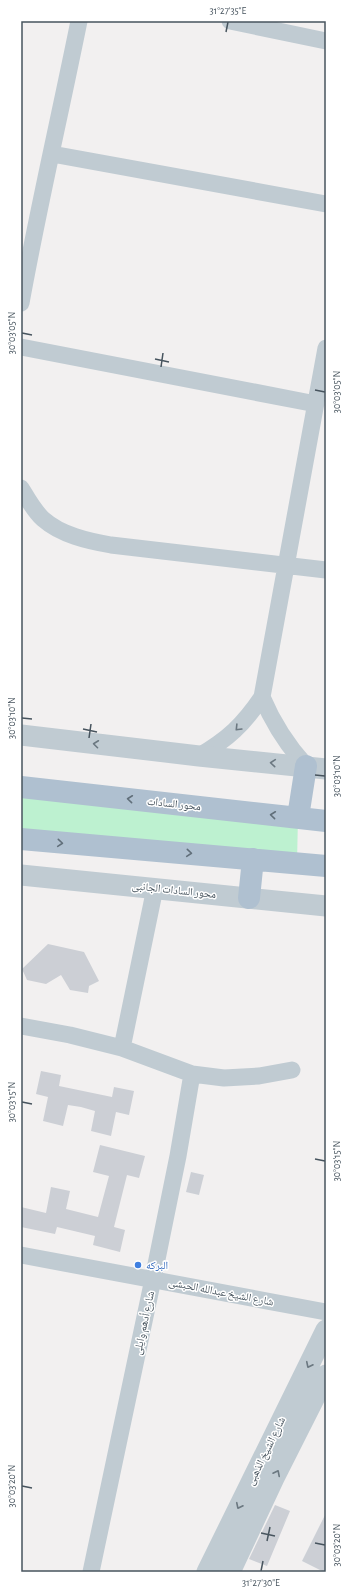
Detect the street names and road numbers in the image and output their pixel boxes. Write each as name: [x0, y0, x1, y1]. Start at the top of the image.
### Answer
street label: محور السادات: [146, 796, 202, 812]
street label: محور السادات الجانبى: [131, 880, 217, 901]
street label: شارع الشيخ عبدالله الحبشى: [167, 1276, 274, 1309]
street label: شارع أدهم وايلى: [130, 1290, 158, 1356]
street label: شارع الشيخ الذهبى: [245, 1415, 288, 1487]

